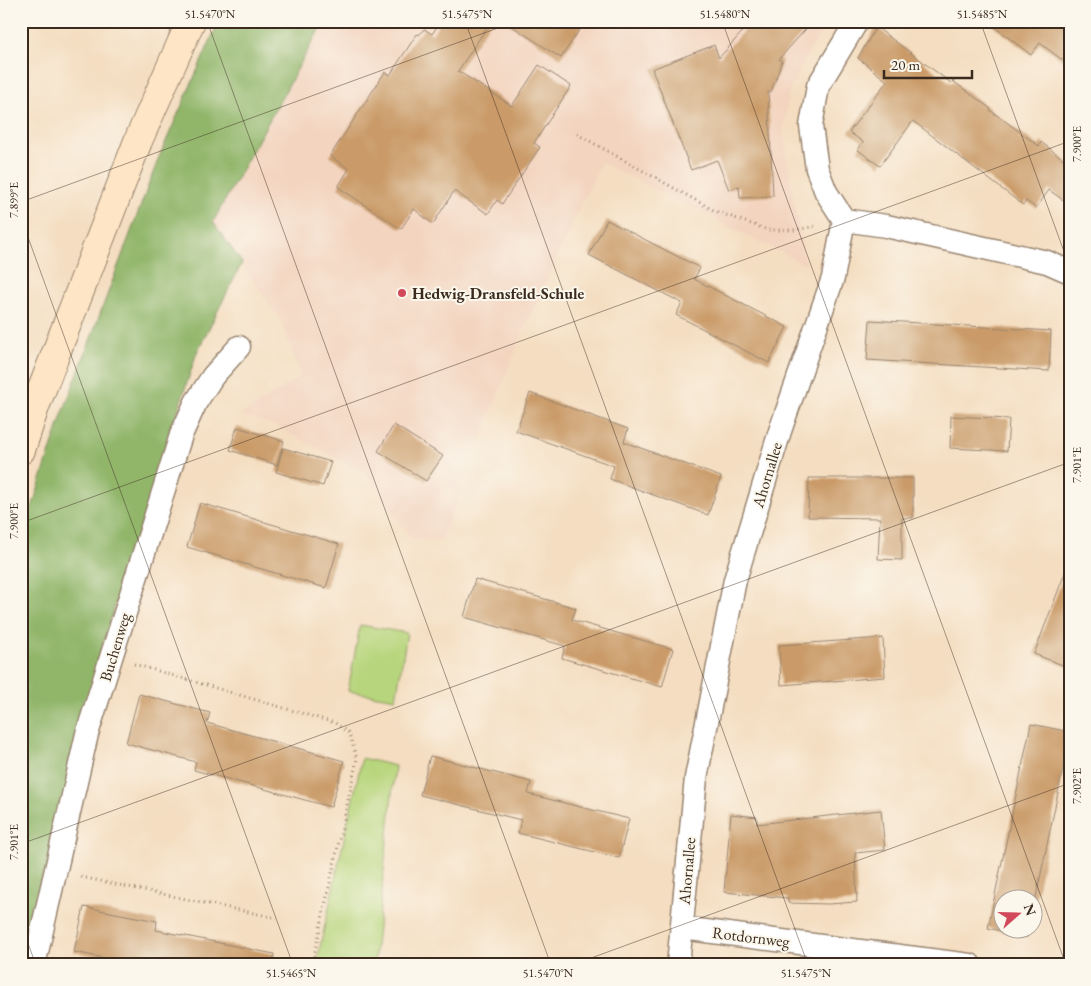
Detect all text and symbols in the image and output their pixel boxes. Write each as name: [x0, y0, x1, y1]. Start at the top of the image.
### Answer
text: 51.5470°N: [185, 6, 236, 22]
text: 51.5475°N: [442, 6, 493, 22]
text: 51.5480°N: [700, 6, 751, 22]
text: 51.5485°N: [957, 6, 1008, 22]
scale bar: [884, 48, 971, 80]
text: 20 m: [891, 55, 920, 74]
text: 7.900°E: [1069, 126, 1085, 162]
text: 7.899°E: [6, 182, 22, 218]
place label: Hedwig-Dransfeld-Schule: [412, 283, 584, 304]
marker: Hedwig-Dransfeld-Schule: [396, 287, 408, 299]
street label: Ahornallee: [747, 440, 787, 511]
text: 7.901°E: [1069, 447, 1085, 483]
text: 7.900°E: [6, 503, 22, 539]
street label: Buchenweg: [95, 609, 136, 684]
text: 7.902°E: [1069, 768, 1085, 804]
text: 7.901°E: [6, 824, 22, 860]
street label: Ahornallee: [674, 837, 700, 906]
north arrow: [994, 888, 1044, 938]
text: N: [1020, 901, 1041, 919]
street label: Rotdornweg: [711, 922, 792, 952]
text: 51.5465°N: [266, 965, 317, 981]
text: 51.5470°N: [523, 965, 574, 981]
text: 51.5475°N: [781, 965, 832, 981]

